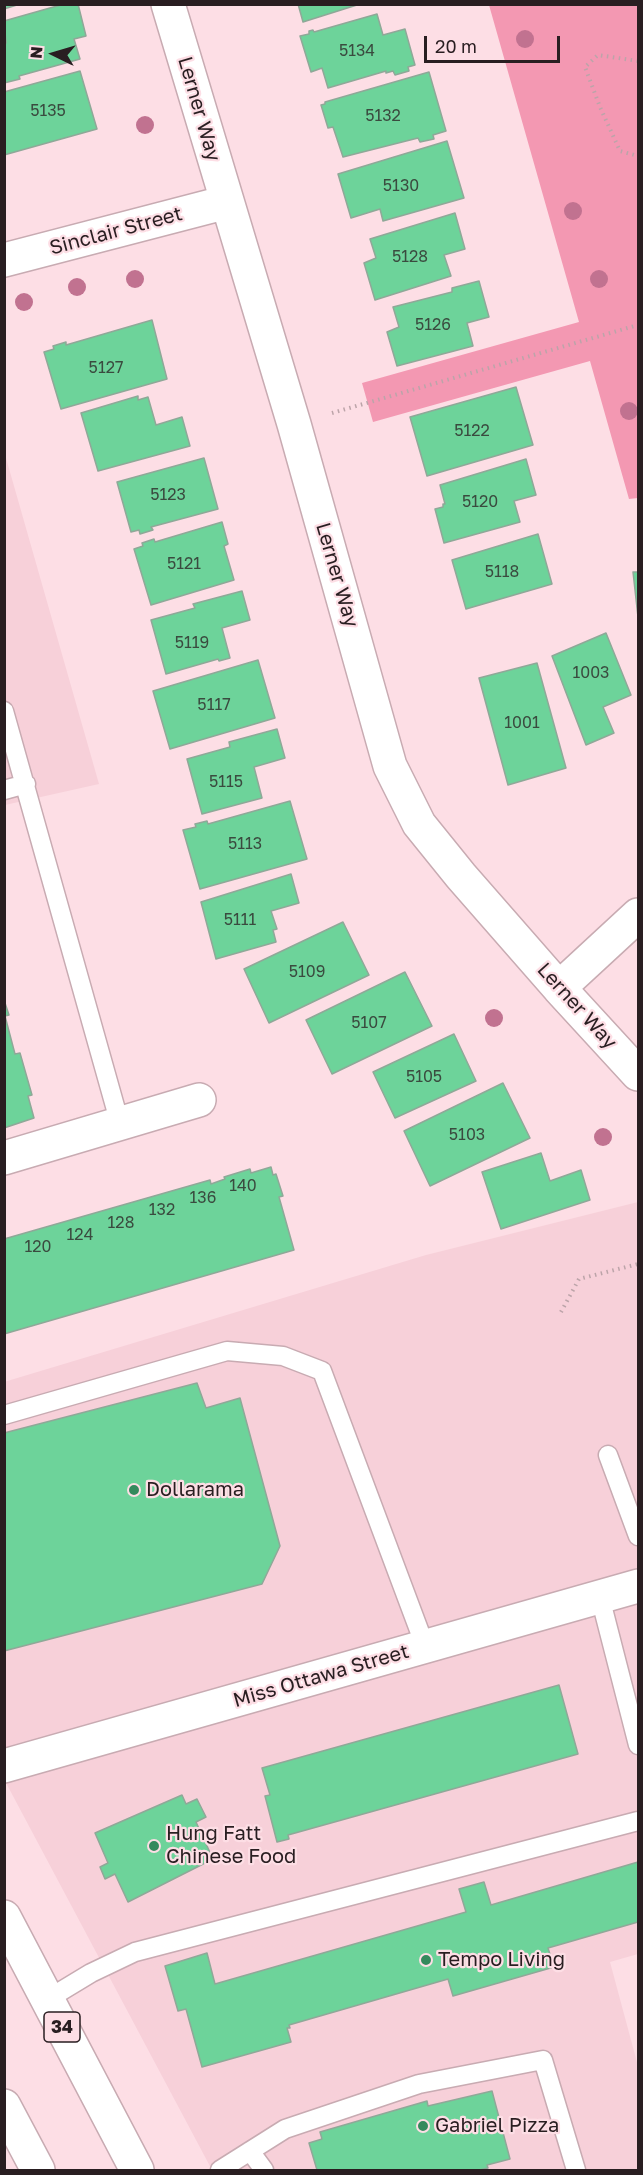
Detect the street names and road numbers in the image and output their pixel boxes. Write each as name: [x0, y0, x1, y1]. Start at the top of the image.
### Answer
street label: Lerner Way: [173, 54, 225, 164]
street label: Sinclair Street: [47, 202, 185, 260]
street label: Lerner Way: [311, 520, 363, 630]
street label: Lerner Way: [532, 958, 622, 1054]
street label: Miss Ottawa Street: [230, 1639, 412, 1713]
road number: 34: [44, 2012, 80, 2042]

